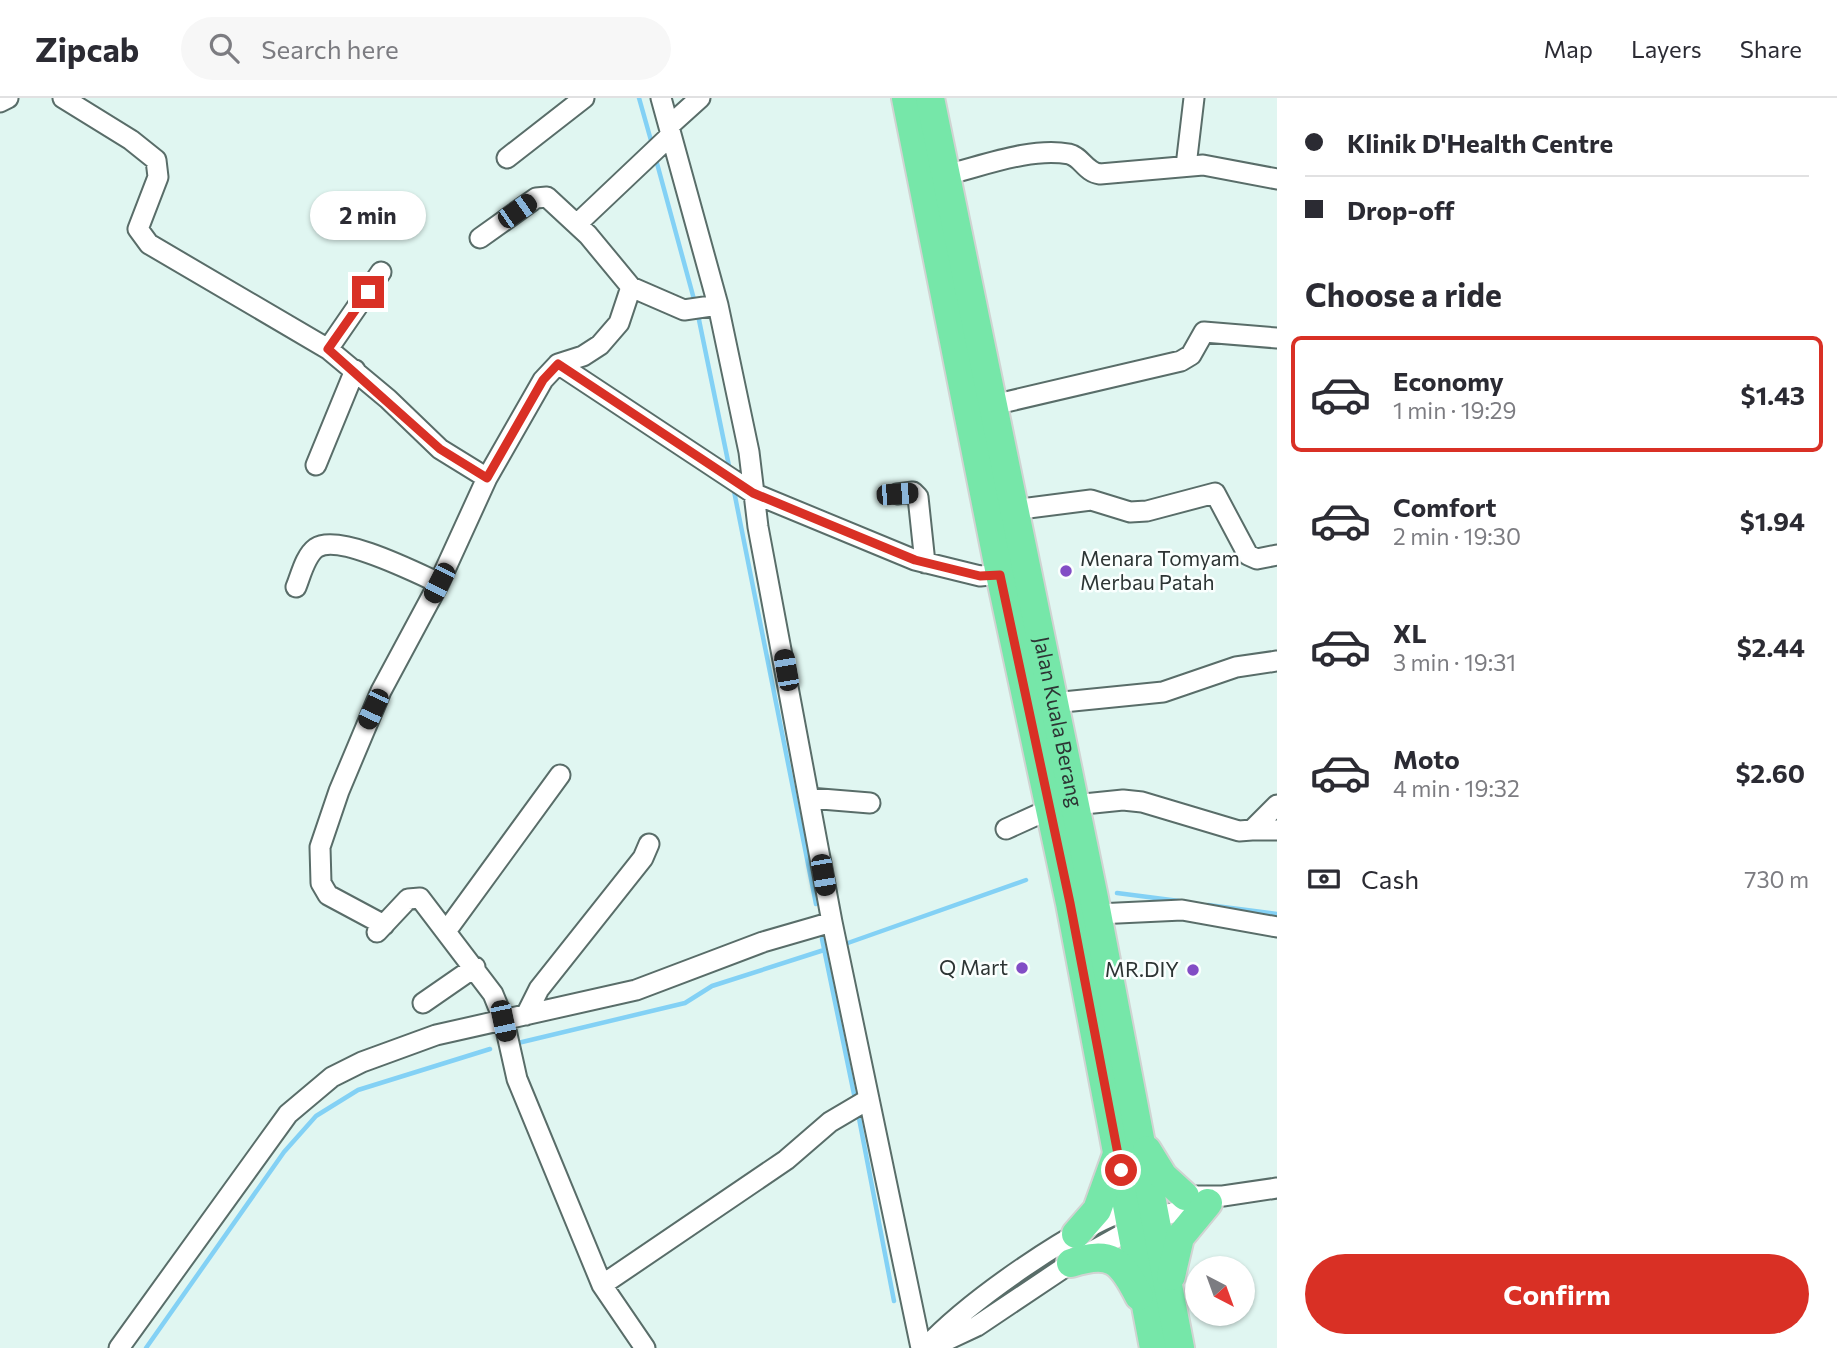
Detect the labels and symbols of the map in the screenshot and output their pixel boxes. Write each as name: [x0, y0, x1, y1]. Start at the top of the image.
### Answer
callout: 2 min: [310, 190, 426, 240]
car: [494, 190, 541, 232]
route end: [352, 276, 384, 308]
car: [876, 482, 919, 506]
place label: Menara Tomyam Merbau Patah: [1080, 545, 1240, 594]
car: [421, 560, 458, 606]
marker: Menara Tomyam Merbau Patah: [1058, 563, 1074, 579]
street label: Jalan Kuala Berang: [1030, 634, 1089, 809]
car: [773, 647, 800, 693]
car: [355, 686, 392, 732]
car: [810, 852, 837, 898]
place label: Q Mart: [939, 954, 1008, 979]
place label: MR.DIY: [1105, 956, 1179, 981]
marker: Q Mart: [1014, 960, 1030, 976]
marker: MR.DIY: [1185, 962, 1201, 978]
car: [489, 998, 518, 1044]
route start: [1105, 1154, 1137, 1186]
north arrow: [1185, 1256, 1255, 1326]

